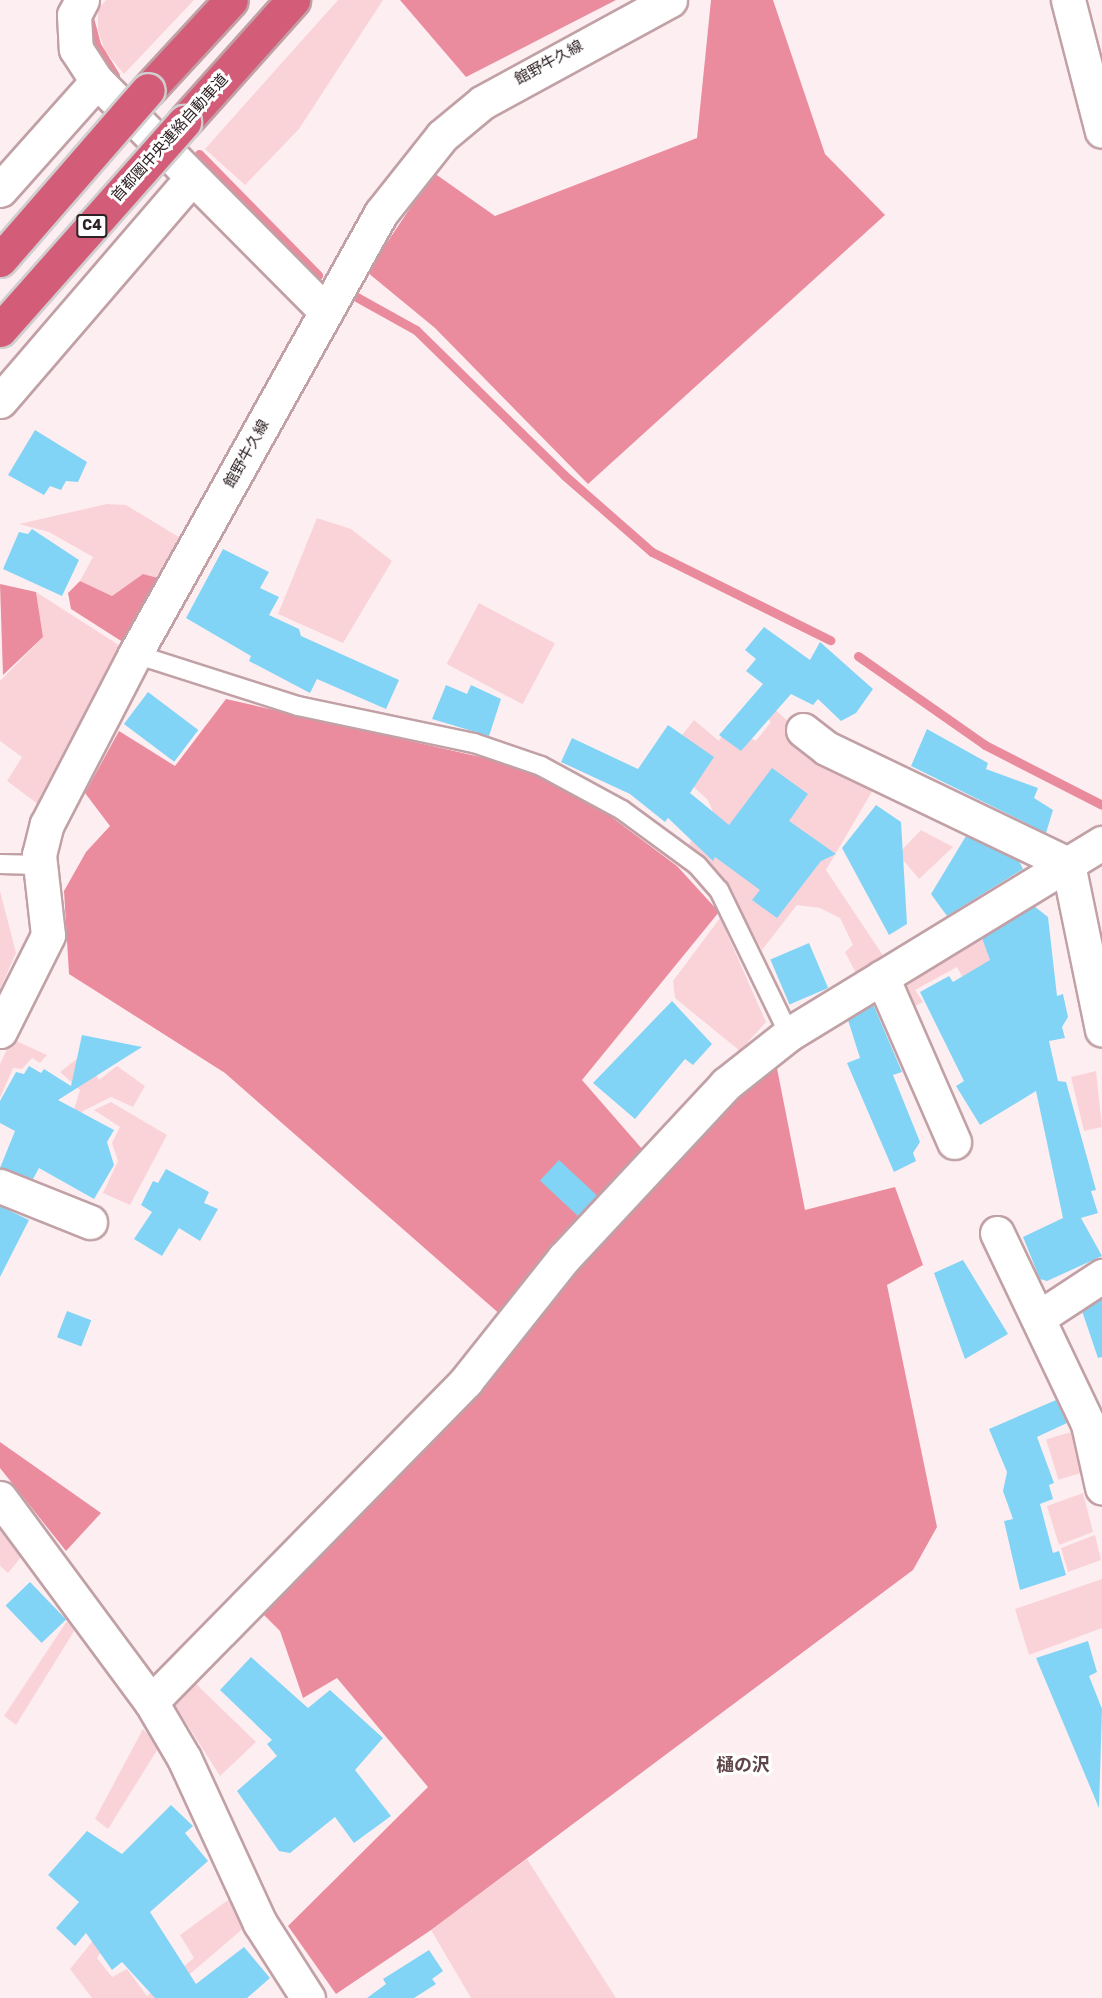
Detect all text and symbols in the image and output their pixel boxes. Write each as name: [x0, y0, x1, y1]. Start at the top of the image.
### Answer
street label: 館野牛久線: [512, 37, 586, 89]
street label: 首都圏中央連絡自動車道: [108, 71, 232, 205]
road number: C4: [76, 215, 109, 237]
street label: 館野牛久線: [221, 417, 273, 491]
district label: 樋の沢: [716, 1754, 770, 1776]

